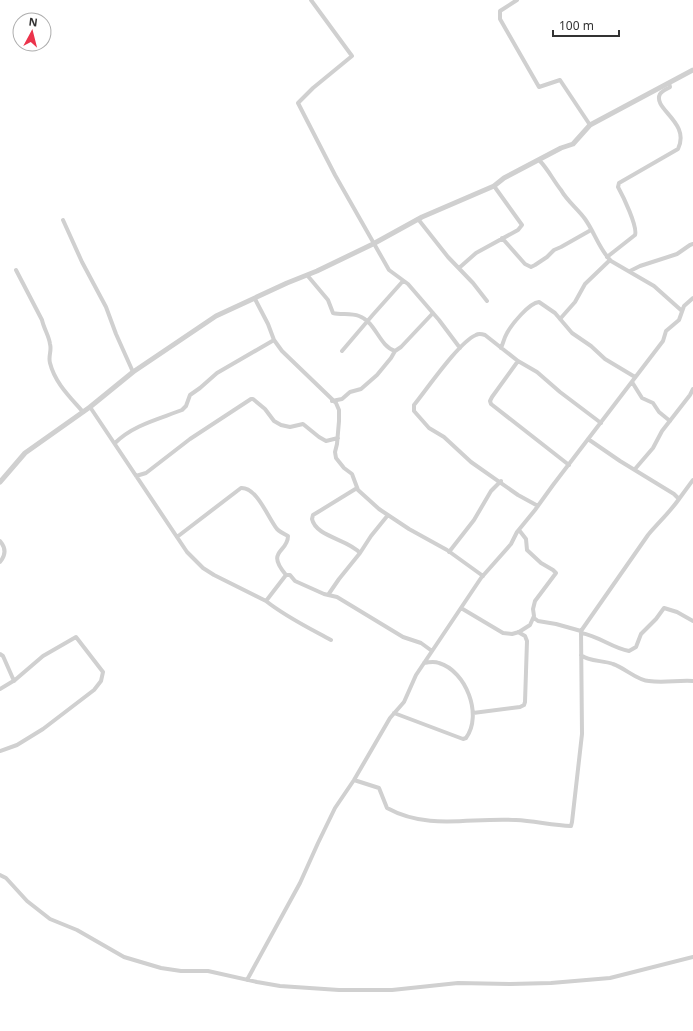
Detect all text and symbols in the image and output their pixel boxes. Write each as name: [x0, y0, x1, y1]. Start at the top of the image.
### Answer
north arrow: [12, 12, 52, 52]
scale bar: [553, 12, 619, 38]
text: N: [28, 14, 39, 30]
text: 100 m: [559, 17, 594, 34]

